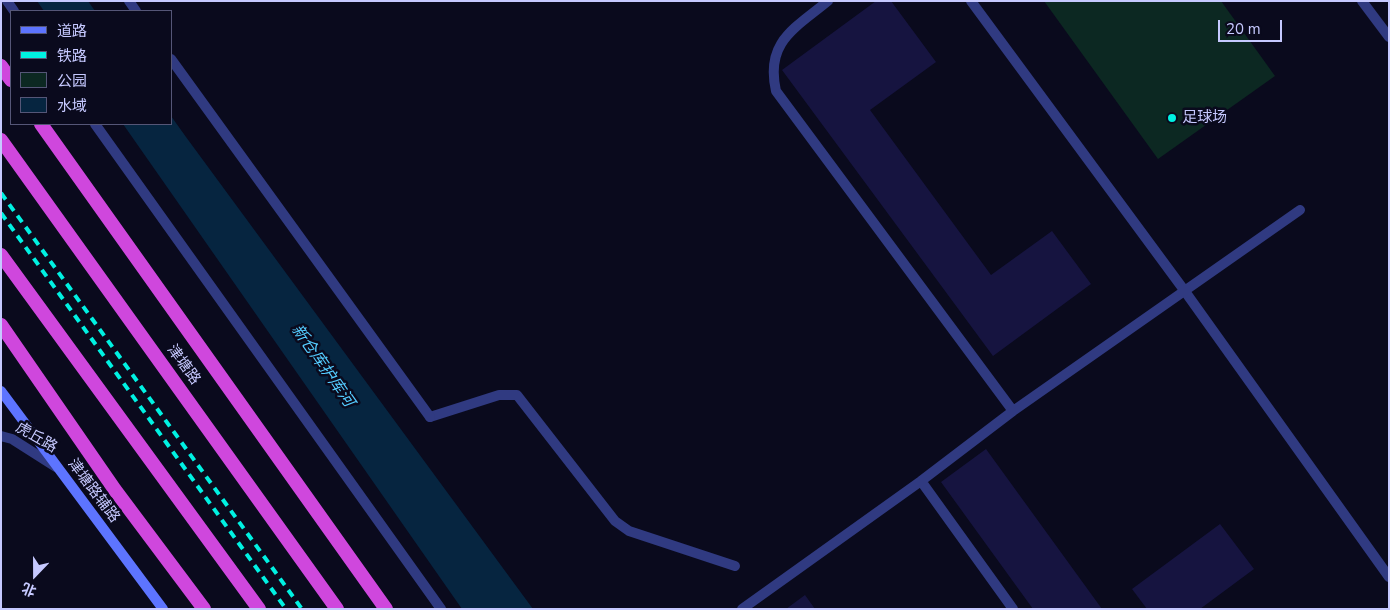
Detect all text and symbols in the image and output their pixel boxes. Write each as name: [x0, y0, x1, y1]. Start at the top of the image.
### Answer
legend: [10, 10, 172, 125]
scale bar: [1220, 10, 1284, 42]
text: 20 m: [1226, 19, 1261, 39]
text: 道路: [57, 21, 87, 41]
text: 铁路: [57, 46, 87, 66]
text: 公园: [57, 71, 87, 91]
text: 水域: [57, 96, 87, 116]
place label: 足球场: [1182, 109, 1227, 127]
marker: 足球场: [1166, 112, 1178, 124]
water label: 新仓库护库河: [287, 321, 357, 411]
street label: 津塘路: [162, 342, 204, 388]
street label: 虎丘路: [12, 419, 60, 457]
street label: 津塘路辅路: [63, 456, 123, 526]
north arrow: [10, 550, 60, 600]
text: 北: [19, 578, 39, 601]

